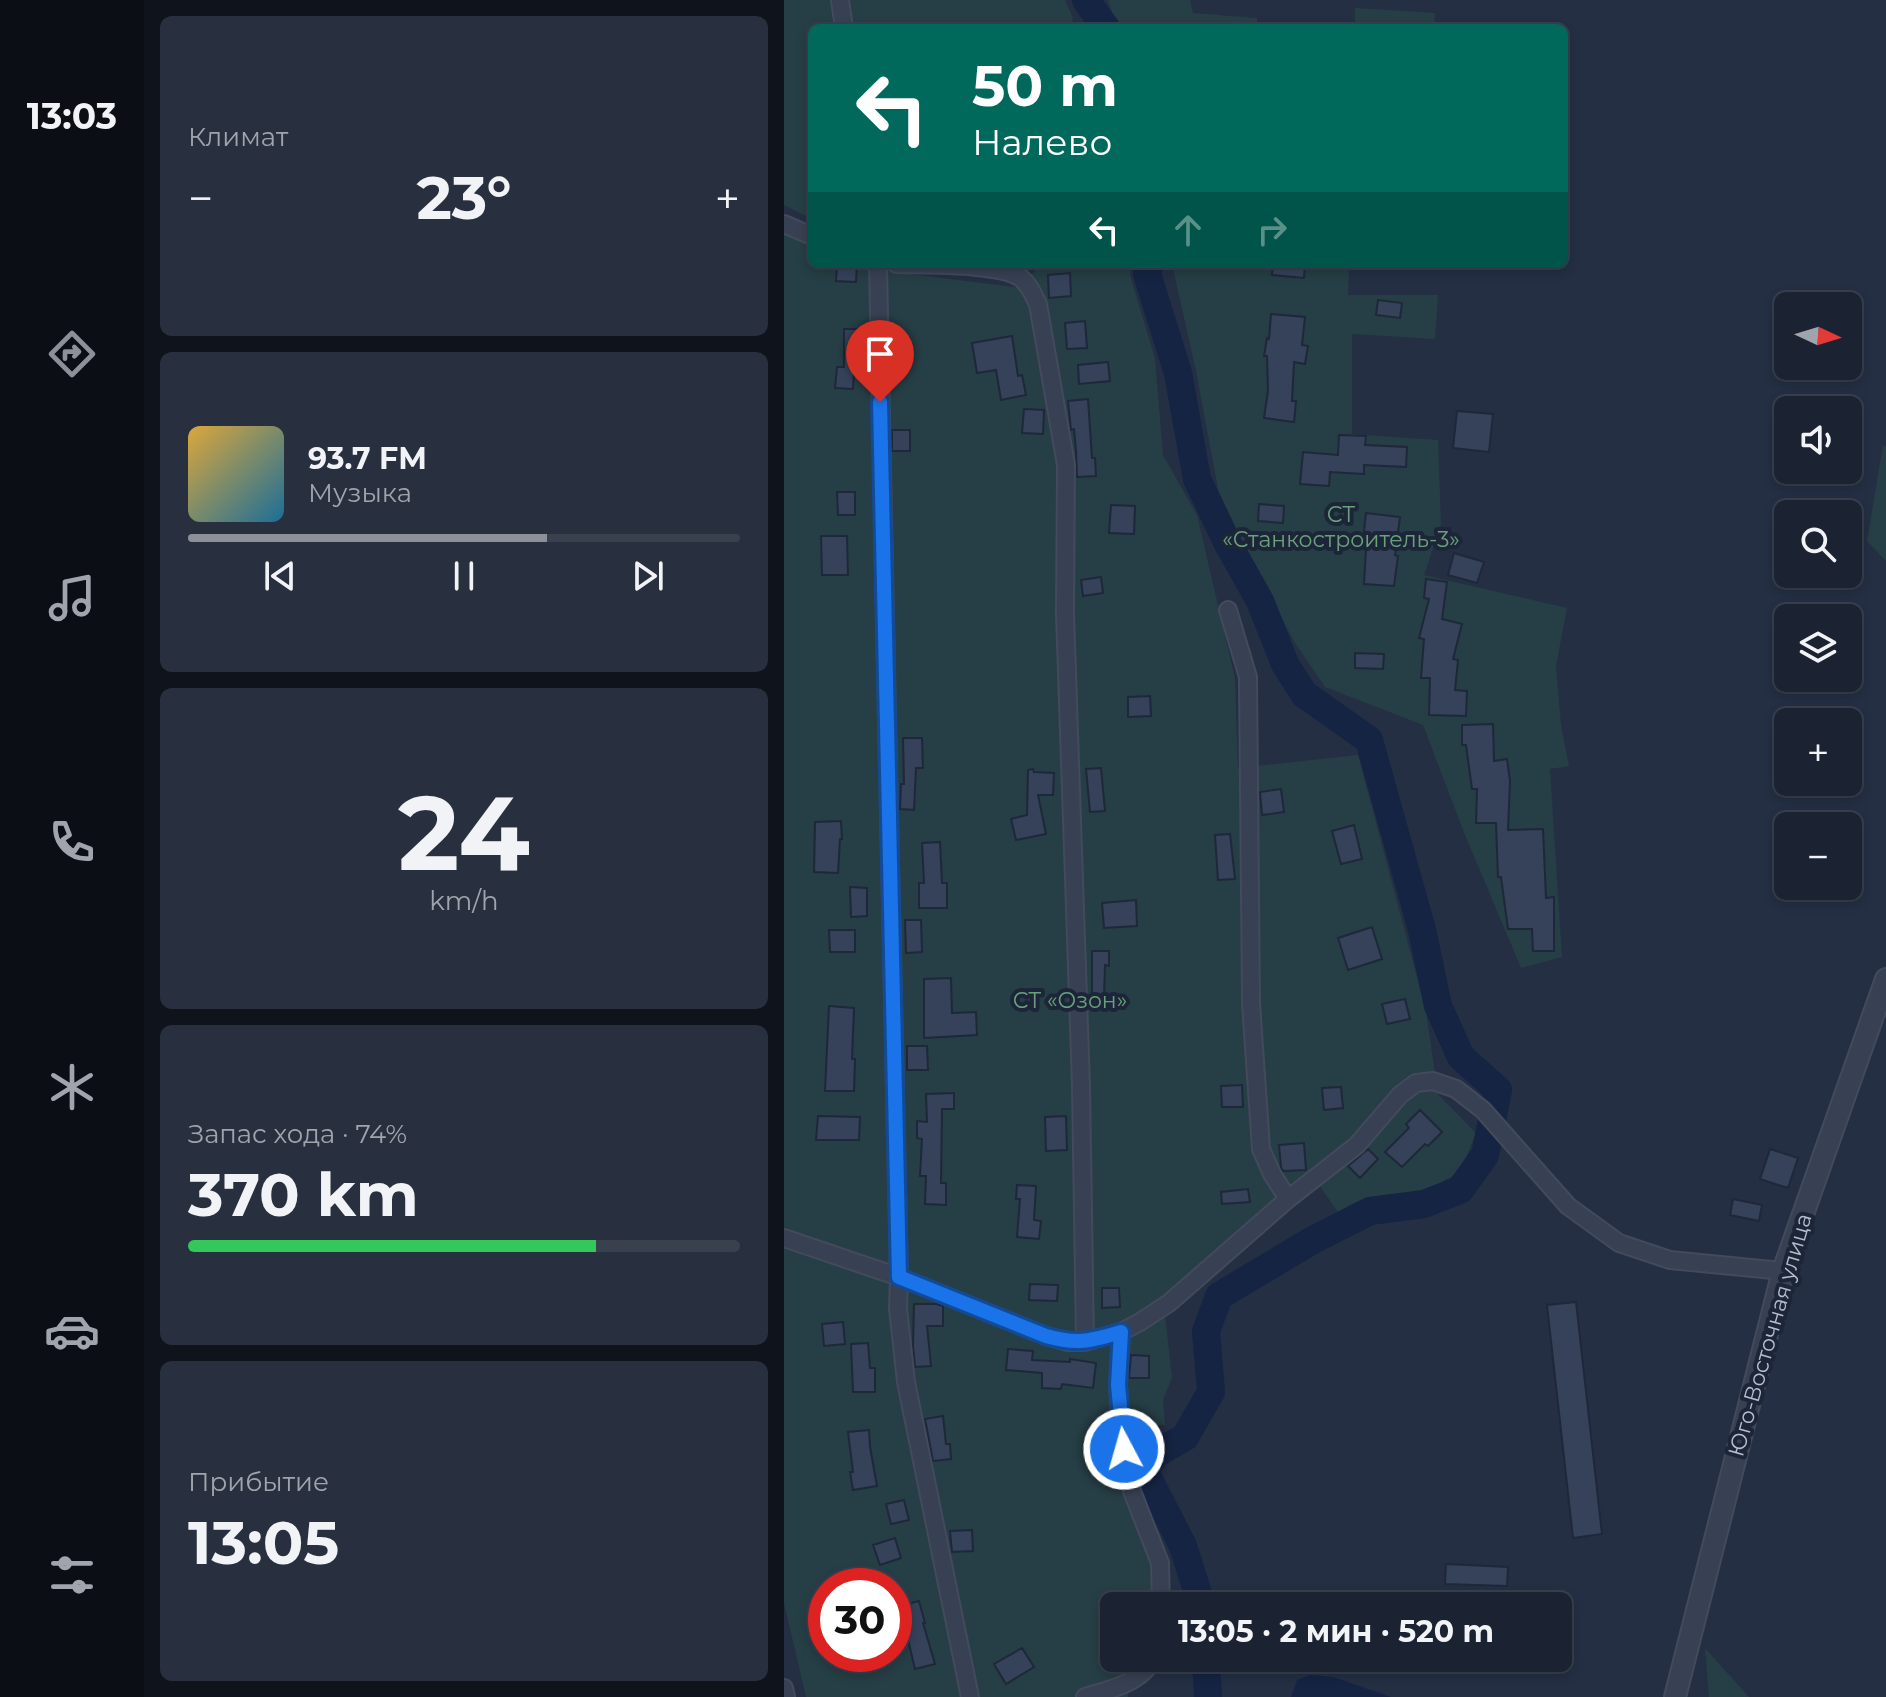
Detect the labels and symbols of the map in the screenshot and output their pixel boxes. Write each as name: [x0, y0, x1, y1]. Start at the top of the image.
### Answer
north arrow: [1774, 292, 1862, 380]
pin: [846, 320, 914, 402]
park label: СТ «Станкостроитель-3»: [1222, 501, 1460, 553]
park label: СТ «Озон»: [1013, 987, 1127, 1014]
street label: Юго-Восточная улица: [1722, 1210, 1818, 1460]
position arrow: [1082, 1407, 1166, 1491]
speed limit sign: 30: [808, 1568, 912, 1672]

